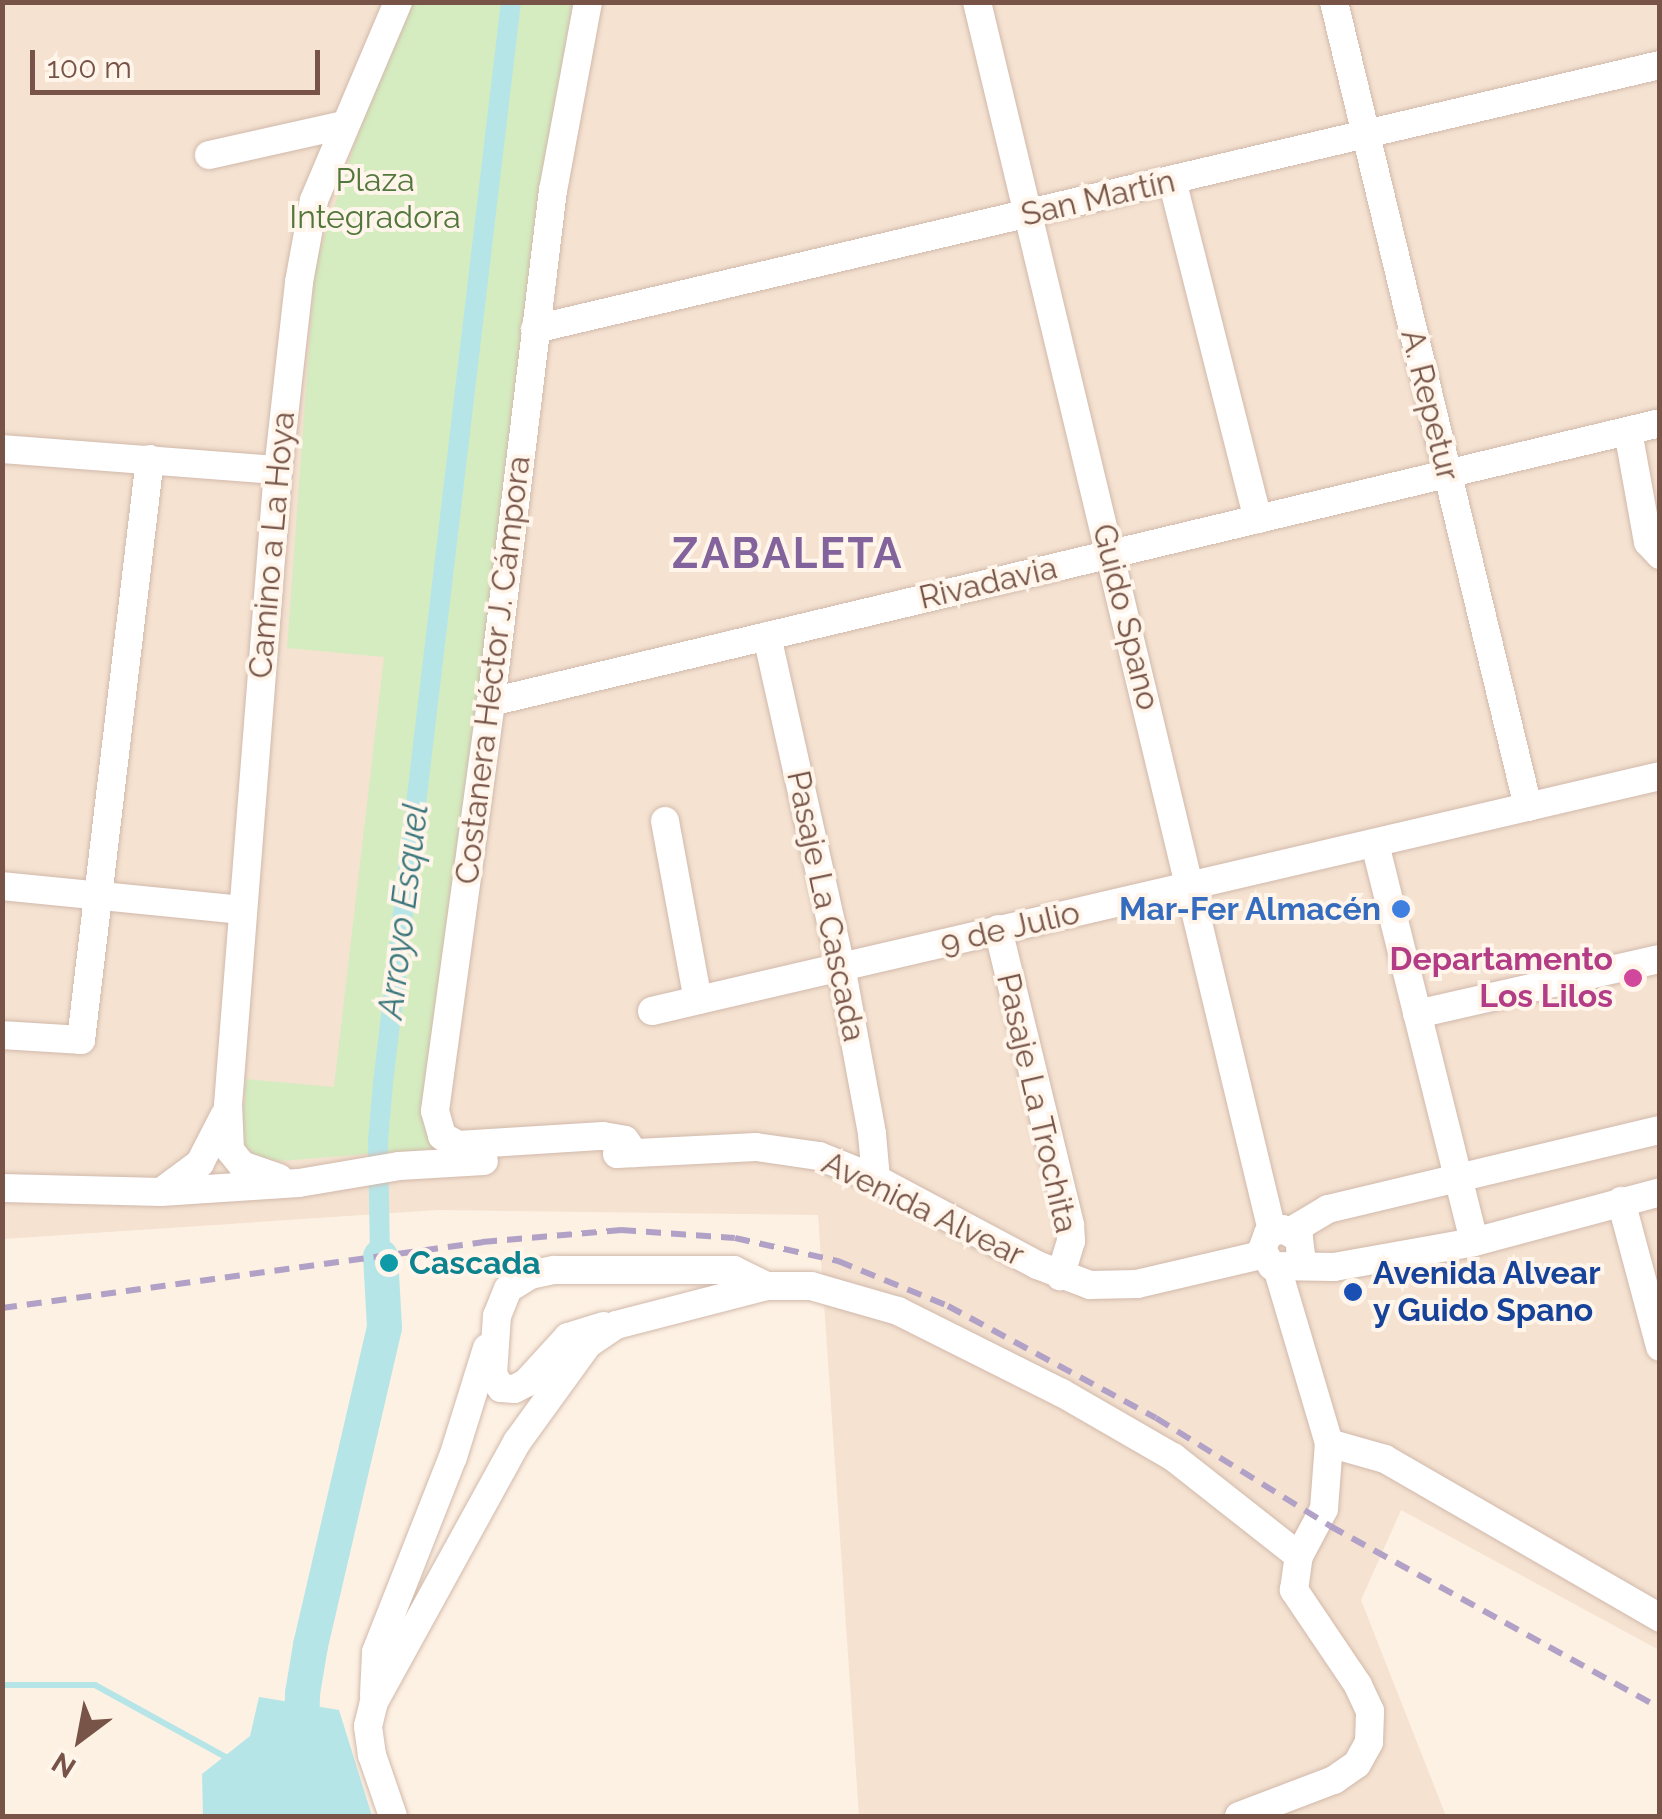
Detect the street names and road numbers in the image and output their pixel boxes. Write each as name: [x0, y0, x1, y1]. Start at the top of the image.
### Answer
street label: San Martín: [1017, 162, 1179, 234]
street label: A. Repetur: [1393, 325, 1467, 485]
street label: Camino a La Hoya: [241, 410, 303, 680]
street label: Costanera Héctor J. Cámpora: [448, 453, 538, 887]
street label: Guido Spano: [1084, 520, 1168, 714]
street label: Rivadavia: [915, 549, 1061, 617]
street label: Pasaje La Cascada: [779, 767, 873, 1045]
street label: 9 de Julio: [936, 893, 1084, 963]
street label: Pasaje La Trochita: [988, 969, 1086, 1237]
street label: Avenida Alvear: [815, 1143, 1031, 1275]

